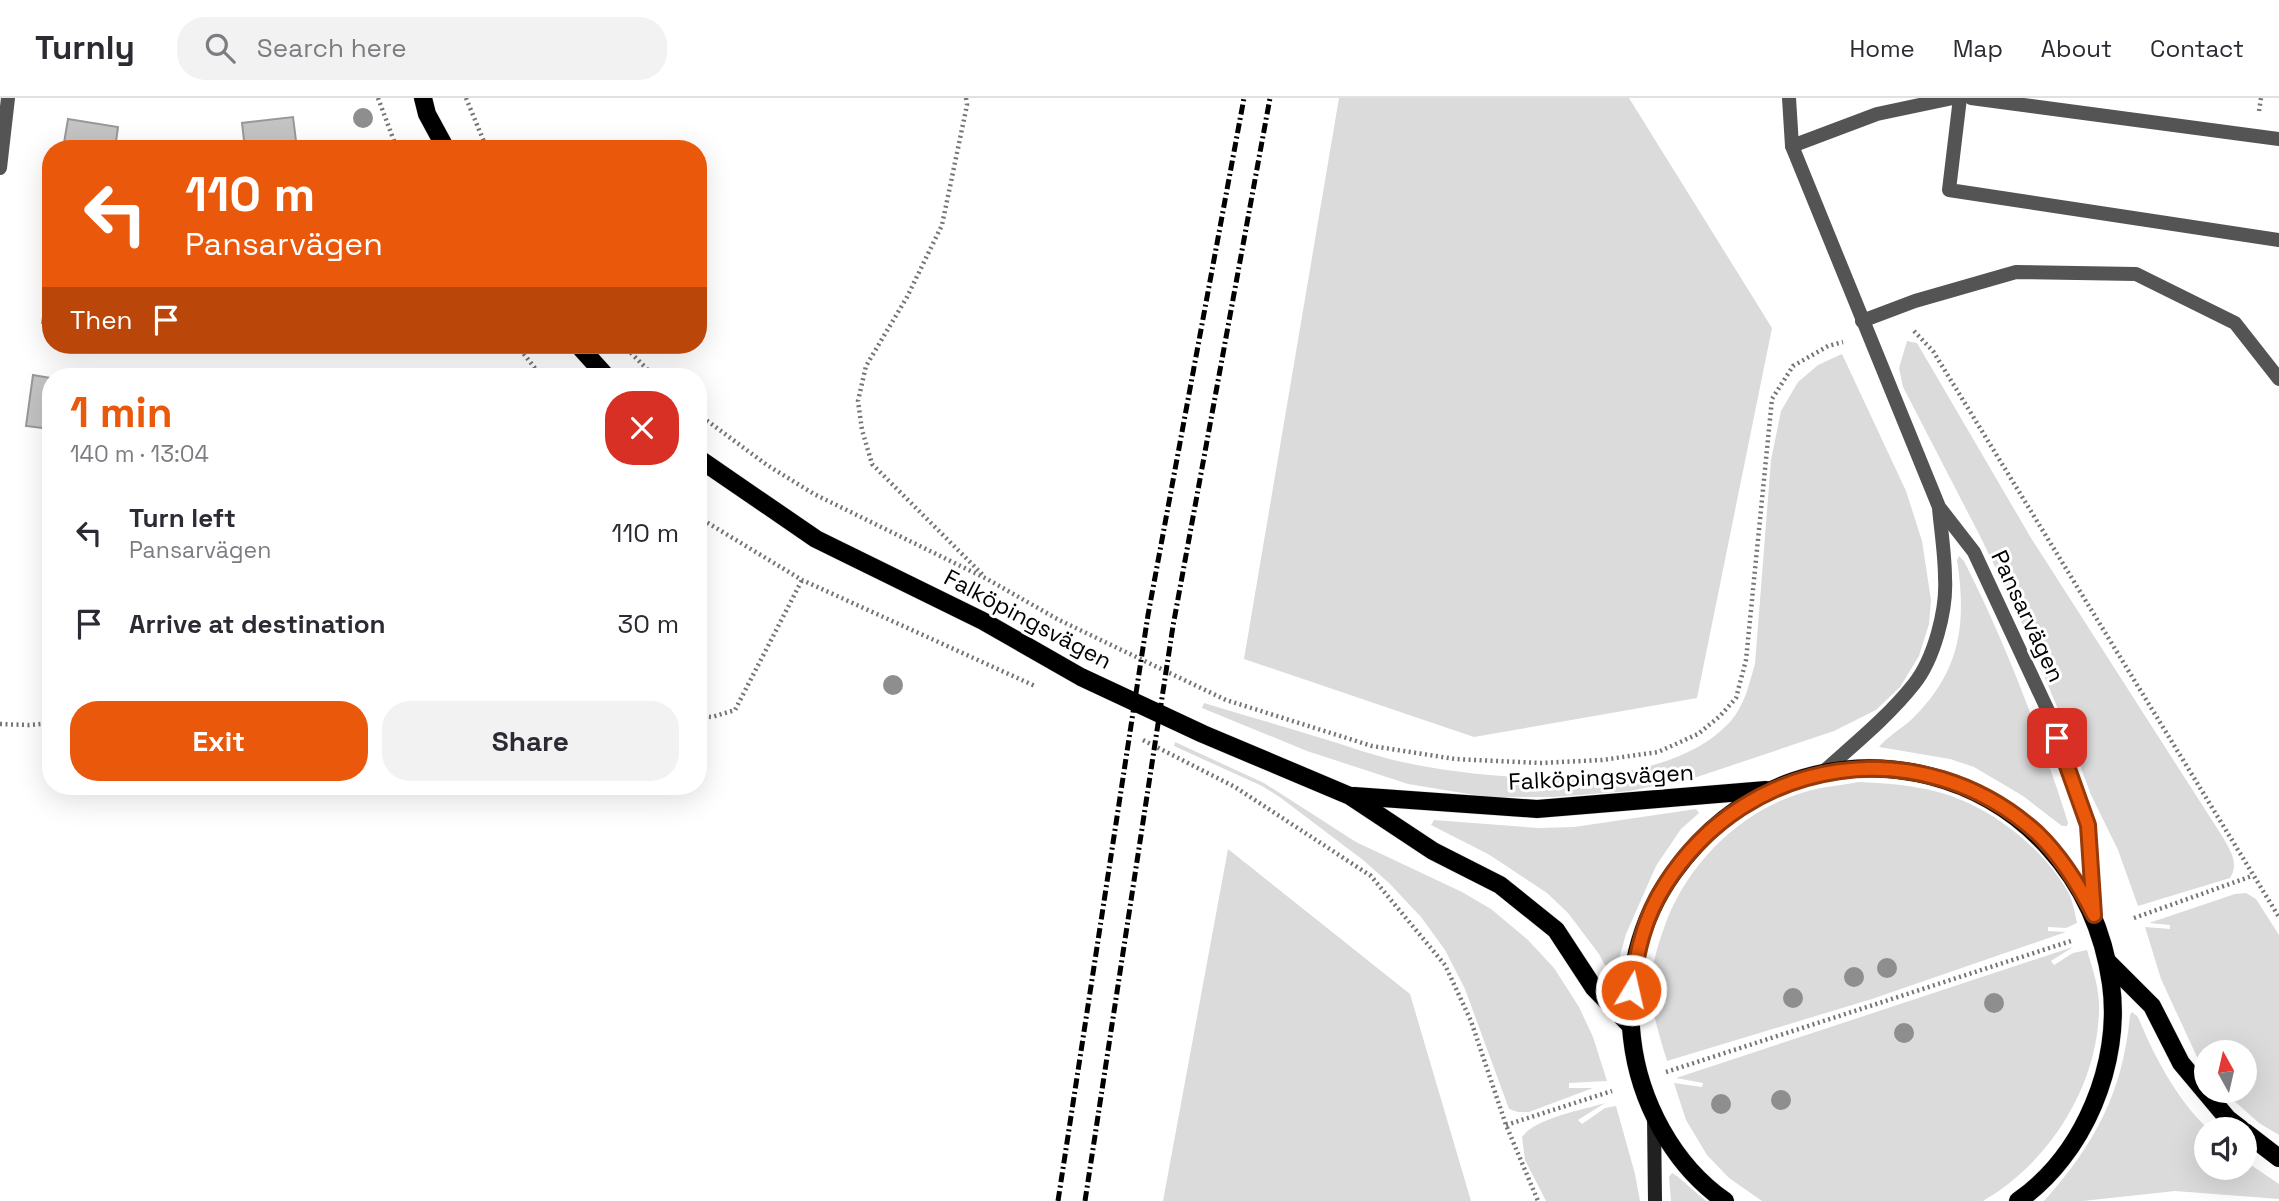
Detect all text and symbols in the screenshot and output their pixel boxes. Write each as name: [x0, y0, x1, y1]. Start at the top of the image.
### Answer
search box: [177, 17, 667, 80]
text: Turnly: [35, 27, 135, 69]
icon: search: [201, 29, 239, 67]
text: Search here: [257, 31, 407, 65]
text: Home: [1849, 33, 1915, 64]
text: Map: [1953, 33, 2003, 64]
text: About: [2041, 33, 2112, 64]
text: Contact: [2150, 33, 2244, 64]
text: 110 m: [185, 163, 315, 225]
icon: left: [70, 168, 161, 259]
text: Pansarvägen: [185, 224, 383, 264]
icon: arrive: [147, 301, 185, 339]
text: Then: [70, 303, 133, 337]
text: 1 min: [70, 386, 173, 439]
button: close: [605, 391, 679, 465]
text: 140 m · 13:04: [70, 439, 209, 469]
text: Turn left: [129, 501, 236, 535]
icon: left: [70, 514, 108, 552]
text: 110 m: [612, 516, 679, 550]
text: Pansarvägen: [129, 535, 271, 565]
street label: Pansarvägen: [1984, 545, 2072, 687]
street label: Falköpingsvägen: [939, 562, 1117, 676]
icon: arrive: [70, 605, 108, 643]
text: Arrive at destination: [129, 607, 386, 641]
text: 30 m: [618, 607, 679, 641]
button: Exit: [70, 701, 368, 781]
button: Share: [382, 701, 679, 781]
pin: [2027, 708, 2087, 768]
icon: arrive: [2038, 719, 2076, 757]
street label: Falköpingsvägen: [1508, 757, 1694, 797]
position arrow: [1594, 953, 1668, 1027]
north arrow: [2194, 1040, 2258, 1102]
map controls: [2194, 1040, 2257, 1180]
button: sound: [2194, 1117, 2257, 1180]

